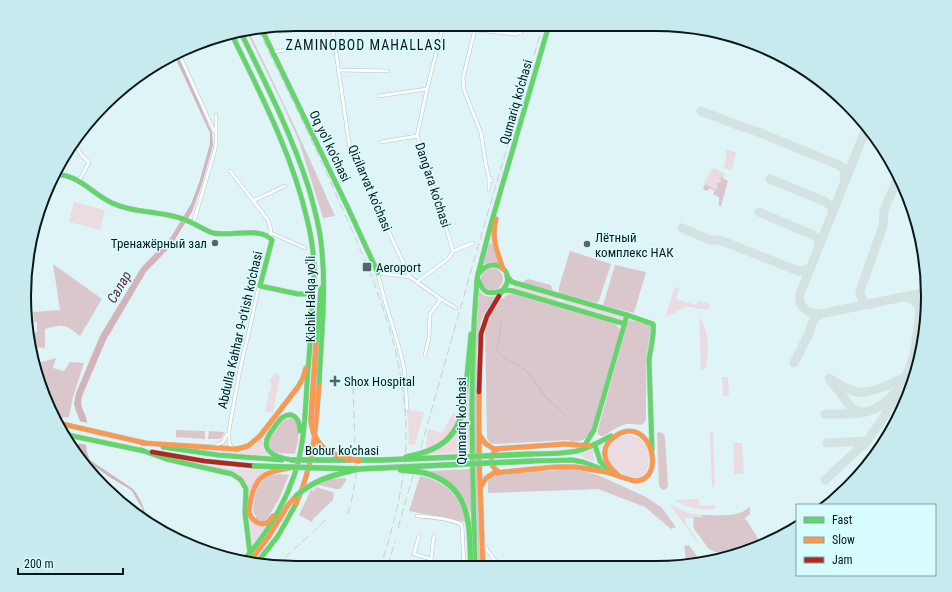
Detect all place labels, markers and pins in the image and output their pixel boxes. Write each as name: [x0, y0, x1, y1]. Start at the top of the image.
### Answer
place label: Лётный комплекс НАК: [595, 230, 674, 260]
place label: Тренажёрный зал: [111, 236, 207, 251]
marker: Тренажёрный зал: [210, 238, 220, 248]
marker: Лётный комплекс НАК: [582, 239, 592, 249]
place label: Aeroport: [376, 260, 421, 275]
marker: Aeroport: [361, 261, 373, 273]
place label: Shox Hospital: [344, 374, 415, 389]
marker: Shox Hospital: [329, 375, 341, 387]

